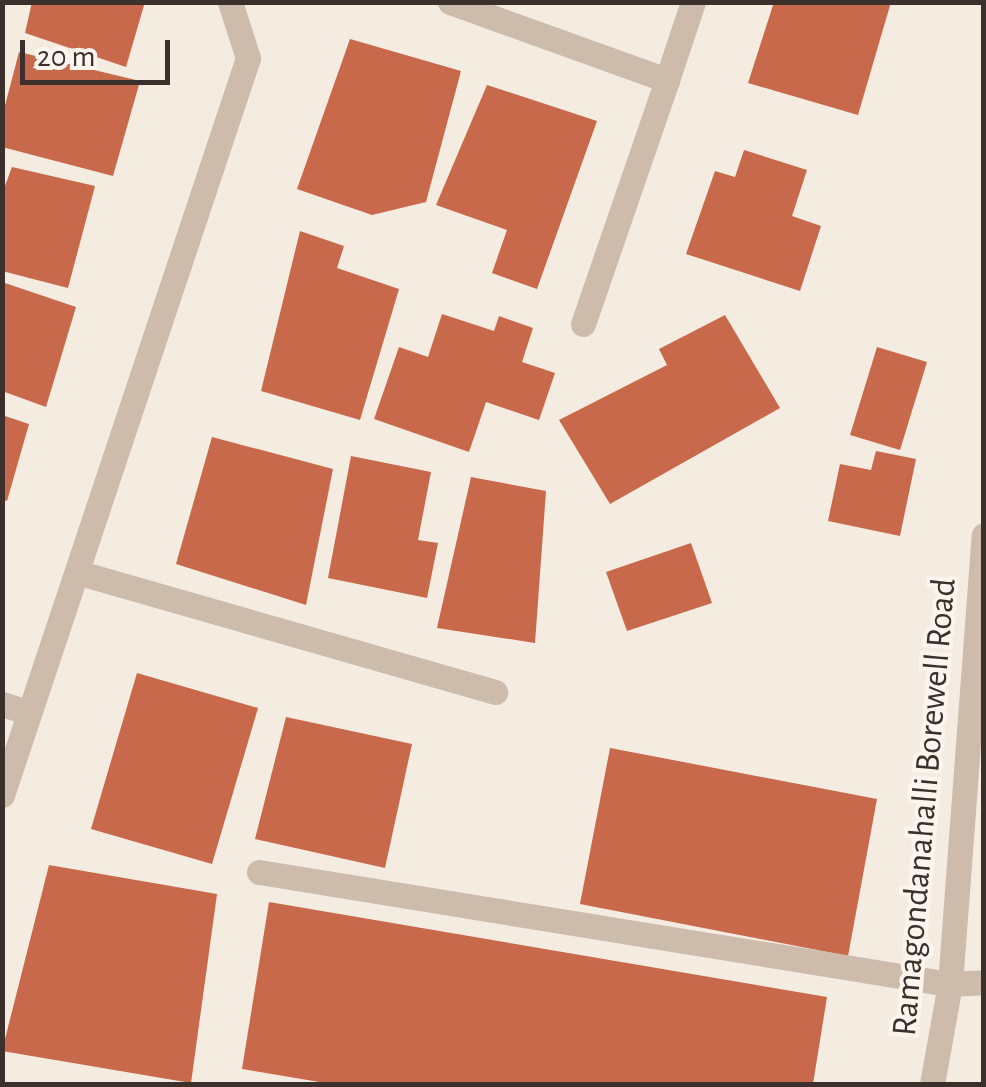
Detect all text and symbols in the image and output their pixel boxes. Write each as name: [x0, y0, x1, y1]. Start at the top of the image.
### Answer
scale bar: [25, 20, 175, 82]
text: 20 m: [37, 42, 95, 72]
street label: Ramagondanahalli Borewell Road: [884, 576, 966, 1038]

